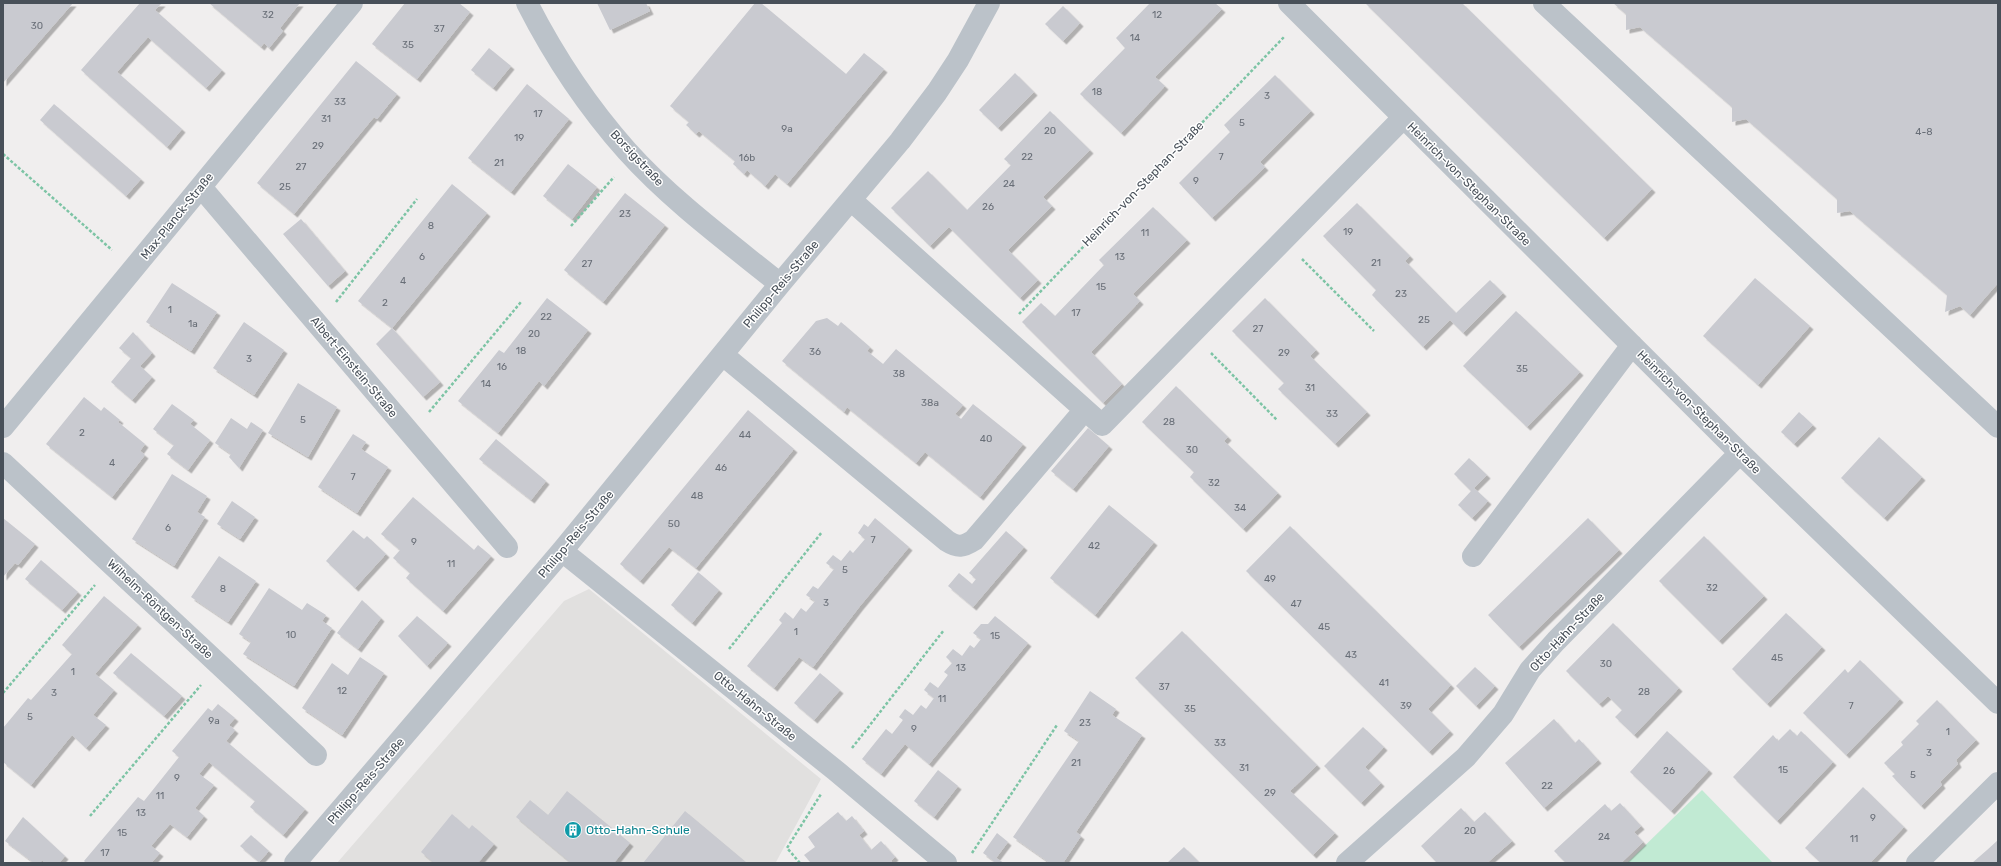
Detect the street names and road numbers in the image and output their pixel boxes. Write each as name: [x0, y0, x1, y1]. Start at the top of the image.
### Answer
street label: Heinrich-von-Stephan-Straße: [1079, 118, 1207, 249]
street label: Heinrich-von-Stephan-Straße: [1404, 119, 1534, 249]
street label: Borsigstraße: [608, 127, 667, 189]
street label: Max-Planck-Straße: [138, 170, 216, 262]
street label: Philipp-Reis-Straße: [740, 237, 822, 331]
street label: Albert-Einstein-Straße: [308, 314, 401, 421]
street label: Heinrich-von-Stephan-Straße: [1634, 347, 1764, 477]
street label: Philipp-Reis-Straße: [535, 487, 617, 581]
street label: Wilhelm-Röntgen-Straße: [104, 556, 216, 662]
street label: Otto-Hahn-Straße: [1527, 590, 1607, 674]
street label: Otto-Hahn-Straße: [711, 668, 799, 744]
street label: Philipp-Reis-Straße: [325, 735, 407, 827]

